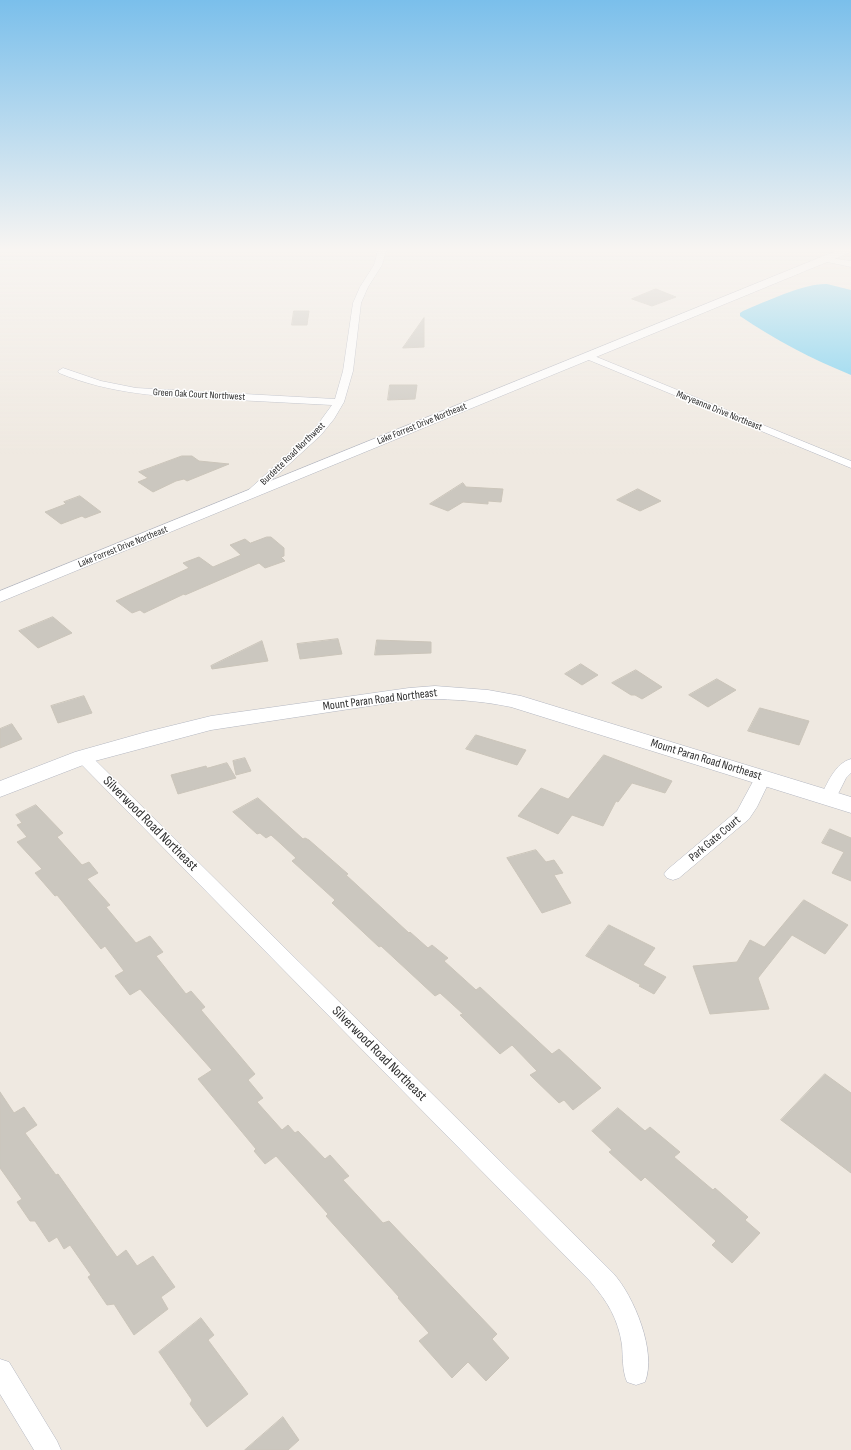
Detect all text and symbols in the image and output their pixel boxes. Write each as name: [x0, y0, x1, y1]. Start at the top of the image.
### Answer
street label: Green Oak Court Northwest: [153, 387, 245, 403]
street label: Maryeanna Drive Northeast: [674, 388, 764, 434]
street label: Lake Forrest Drive Northeast: [375, 401, 469, 447]
street label: Burdette Road Northwest: [258, 420, 328, 488]
street label: Lake Forrest Drive Northeast: [76, 524, 170, 570]
street label: Mount Paran Road Northeast: [322, 686, 438, 714]
street label: Mount Paran Road Northeast: [649, 736, 763, 784]
street label: Silverwood Road Northeast: [99, 773, 201, 875]
street label: Park Gate Court: [686, 813, 744, 865]
street label: Silverwood Road Northeast: [328, 1003, 430, 1105]

